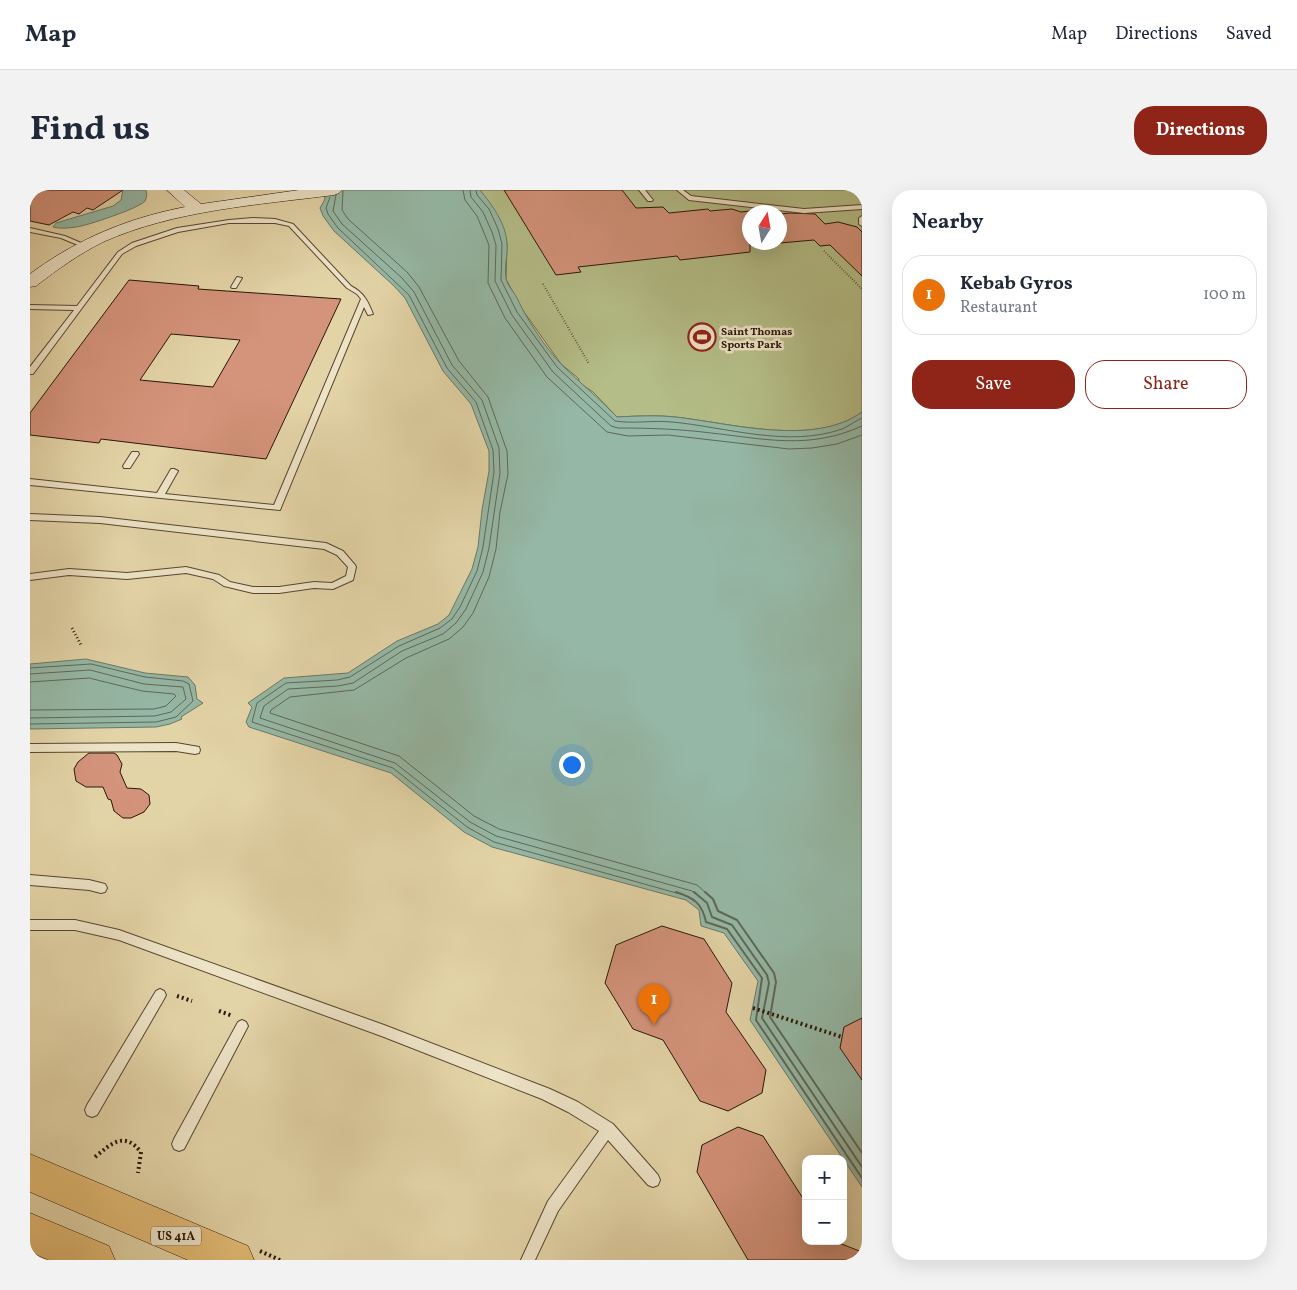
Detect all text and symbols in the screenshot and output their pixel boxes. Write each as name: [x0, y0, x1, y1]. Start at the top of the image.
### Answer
text: Map: [25, 18, 76, 52]
text: Map: [1051, 22, 1087, 47]
text: Directions: [1115, 22, 1198, 47]
text: Saved: [1226, 22, 1272, 47]
text: Find us: [30, 106, 150, 154]
button: Directions: [1134, 106, 1267, 155]
north arrow: [742, 205, 787, 250]
text: Nearby: [912, 208, 983, 237]
text: Kebab Gyros: [960, 271, 1073, 297]
text: 1: [926, 284, 932, 306]
text: 100 m: [1203, 284, 1246, 306]
text: Restaurant: [960, 297, 1038, 319]
sports icon: Saint Thomas Sports Park: [687, 322, 717, 352]
place label: Saint Thomas Sports Park: [721, 325, 792, 353]
button: Save: [912, 360, 1075, 409]
button: Share: [1085, 360, 1247, 409]
your location: [559, 752, 585, 778]
pin: 1: [638, 984, 670, 1025]
map controls: [802, 1155, 847, 1245]
button: +: [802, 1155, 847, 1200]
button: −: [802, 1200, 847, 1245]
road number: US 41A: [151, 1226, 201, 1246]

